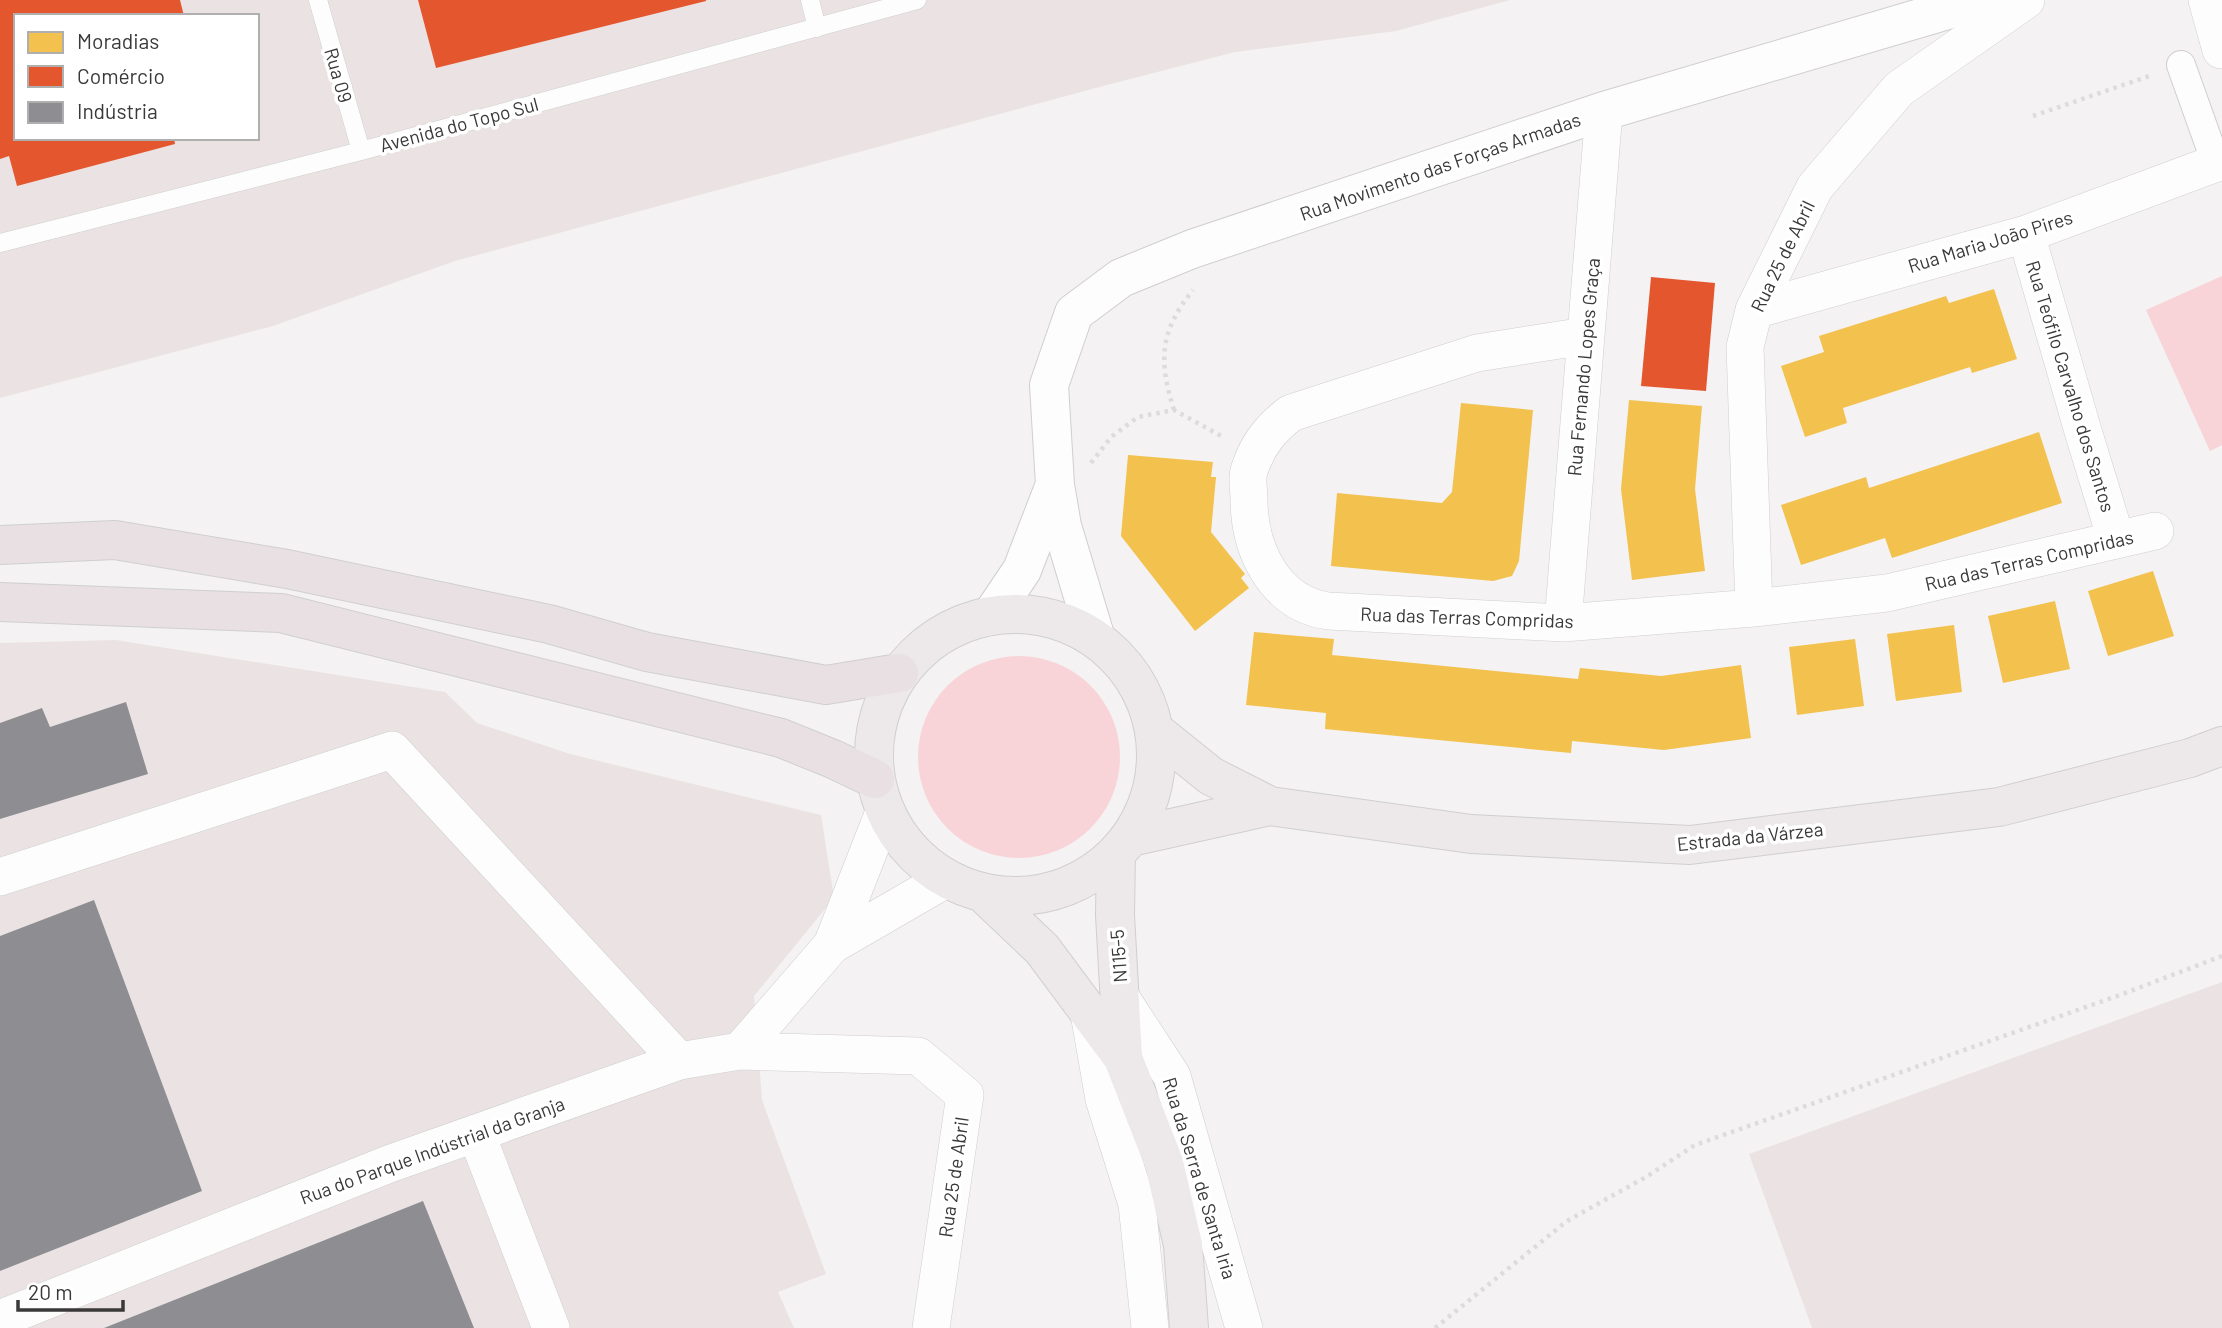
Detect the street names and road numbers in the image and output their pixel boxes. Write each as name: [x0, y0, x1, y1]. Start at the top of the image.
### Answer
street label: Rua 09: [320, 45, 358, 105]
street label: Avenida do Topo Sul: [377, 92, 541, 156]
street label: Rua Movimento das Forças Armadas: [1297, 107, 1583, 225]
street label: Rua 25 de Abril: [1745, 196, 1819, 316]
street label: Rua Maria João Pires: [1905, 205, 2075, 277]
street label: Rua Fernando Lopes Graça: [1562, 257, 1604, 477]
street label: Rua Teófilo Carvalho dos Santos: [2022, 257, 2120, 515]
street label: Rua das Terras Compridas: [1922, 525, 2136, 595]
street label: Rua das Terras Compridas: [1360, 602, 1574, 632]
street label: Estrada da Várzea: [1676, 817, 1824, 855]
street label: N115-5: [1105, 929, 1131, 983]
street label: Rua da Serra de Santa Iria: [1158, 1074, 1242, 1282]
street label: Rua do Parque Indústrial da Granja: [296, 1091, 568, 1209]
street label: Rua 25 de Abril: [933, 1115, 973, 1239]

